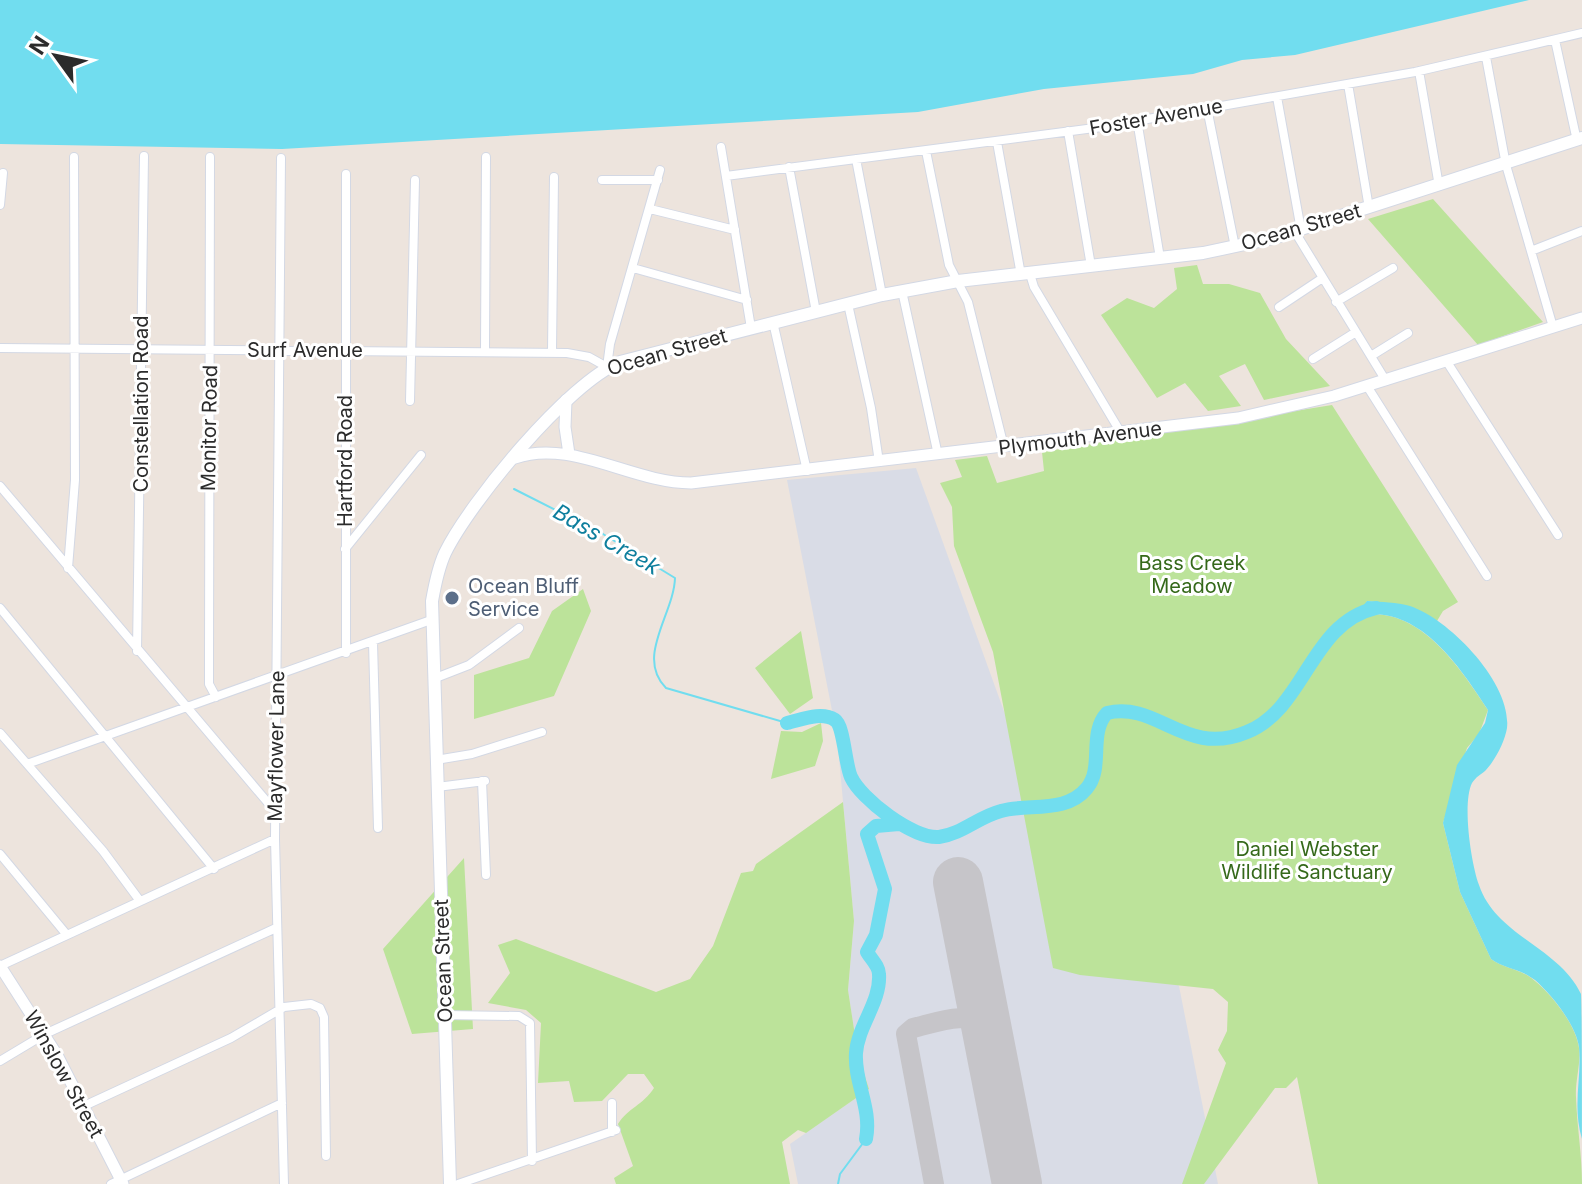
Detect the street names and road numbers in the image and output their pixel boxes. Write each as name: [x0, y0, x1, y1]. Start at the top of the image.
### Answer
street label: Foster Avenue: [1087, 93, 1225, 141]
street label: Ocean Street: [1238, 198, 1364, 256]
street label: Constellation Road: [129, 316, 153, 492]
street label: Ocean Street: [604, 323, 730, 381]
street label: Surf Avenue: [247, 338, 363, 362]
street label: Monitor Road: [196, 365, 222, 491]
street label: Hartford Road: [333, 395, 357, 527]
street label: Plymouth Avenue: [997, 416, 1163, 460]
street label: Mayflower Lane: [263, 670, 289, 822]
street label: Ocean Street: [429, 898, 457, 1023]
street label: Winslow Street: [19, 1006, 109, 1142]

